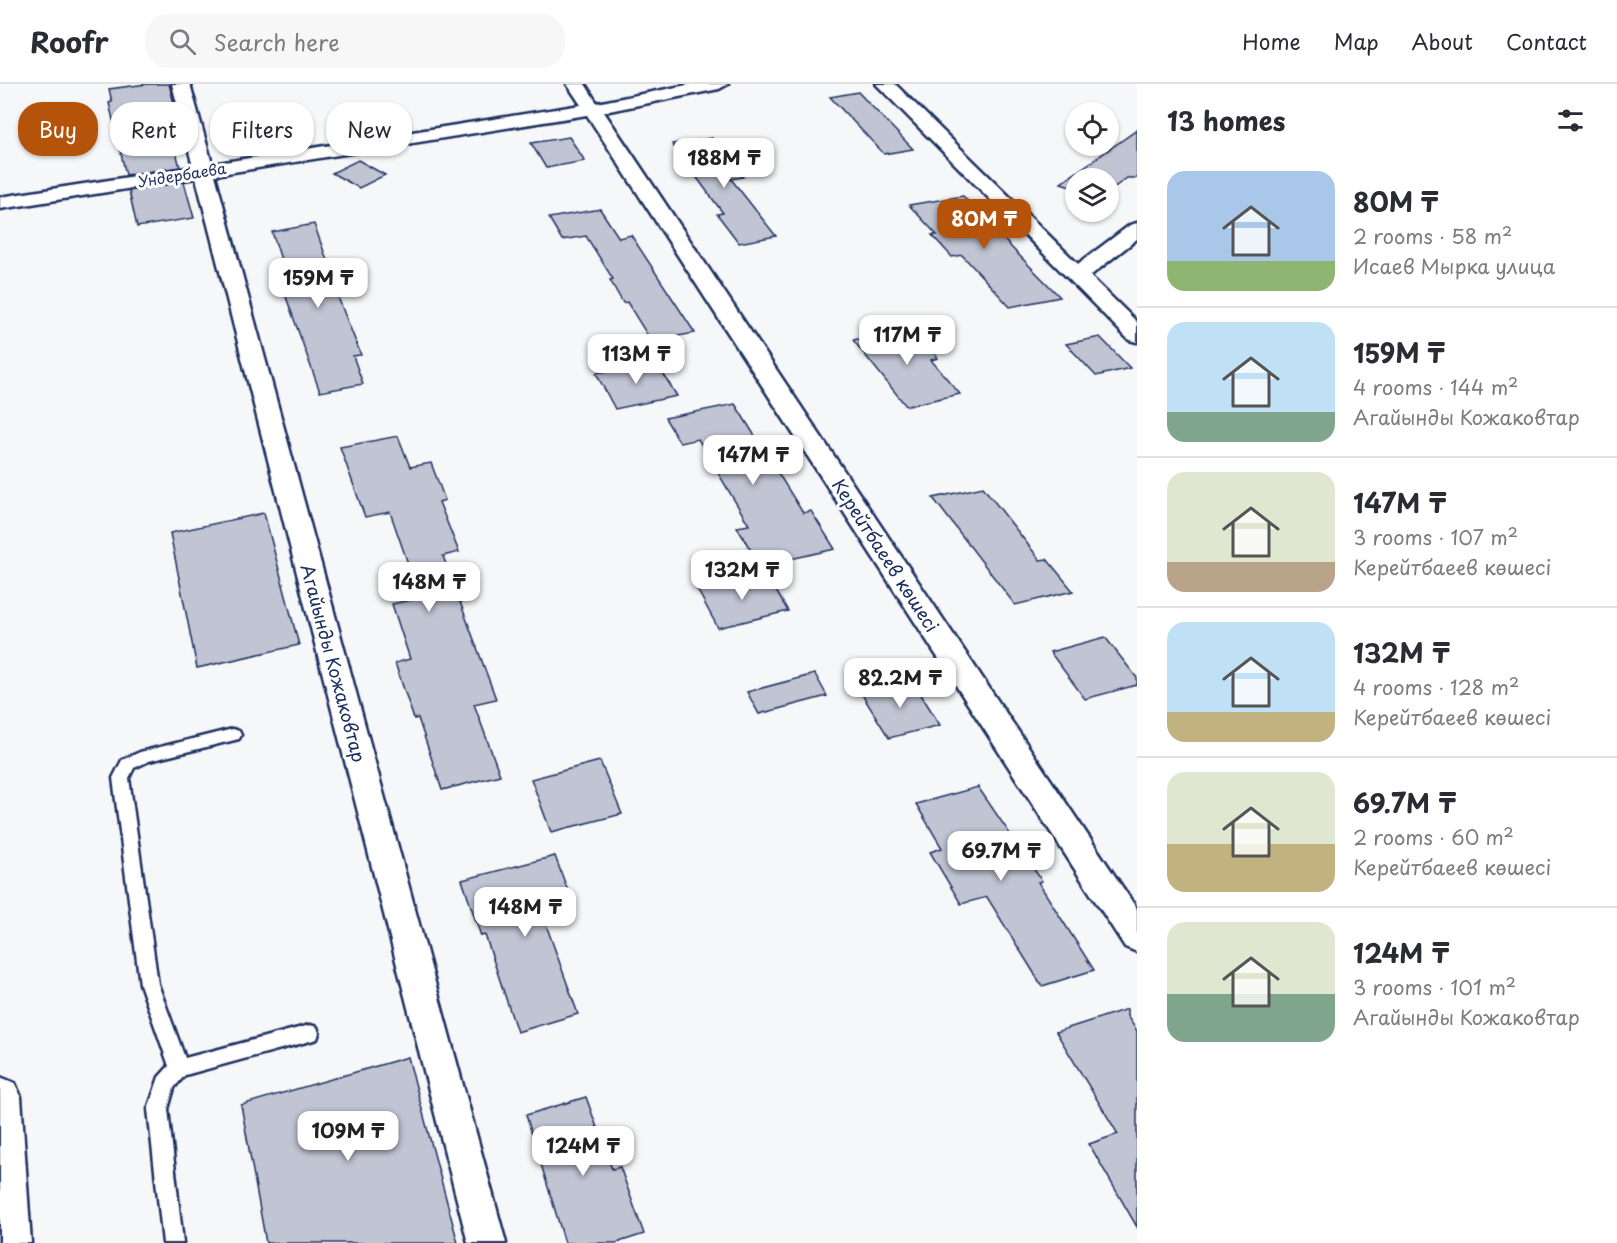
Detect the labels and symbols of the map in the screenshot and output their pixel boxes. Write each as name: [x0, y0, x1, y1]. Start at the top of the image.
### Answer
pin: 188M ₸: [675, 138, 773, 189]
street label: Ундербаева: [136, 156, 229, 192]
pin: 80M ₸: [942, 199, 1026, 250]
pin: 159M ₸: [269, 258, 367, 309]
pin: 117M ₸: [858, 315, 956, 366]
pin: 113M ₸: [587, 334, 685, 385]
pin: 147M ₸: [704, 435, 802, 486]
street label: Керейтбаеев көшесі: [826, 473, 946, 637]
pin: 132M ₸: [693, 550, 791, 601]
street label: Агайынды Кожаковтар: [295, 561, 373, 765]
pin: 148M ₸: [380, 562, 478, 613]
pin: 82.2M ₸: [845, 658, 955, 709]
pin: 69.7M ₸: [946, 831, 1056, 882]
pin: 148M ₸: [476, 887, 574, 938]
pin: 109M ₸: [299, 1111, 397, 1162]
pin: 124M ₸: [534, 1126, 632, 1177]

